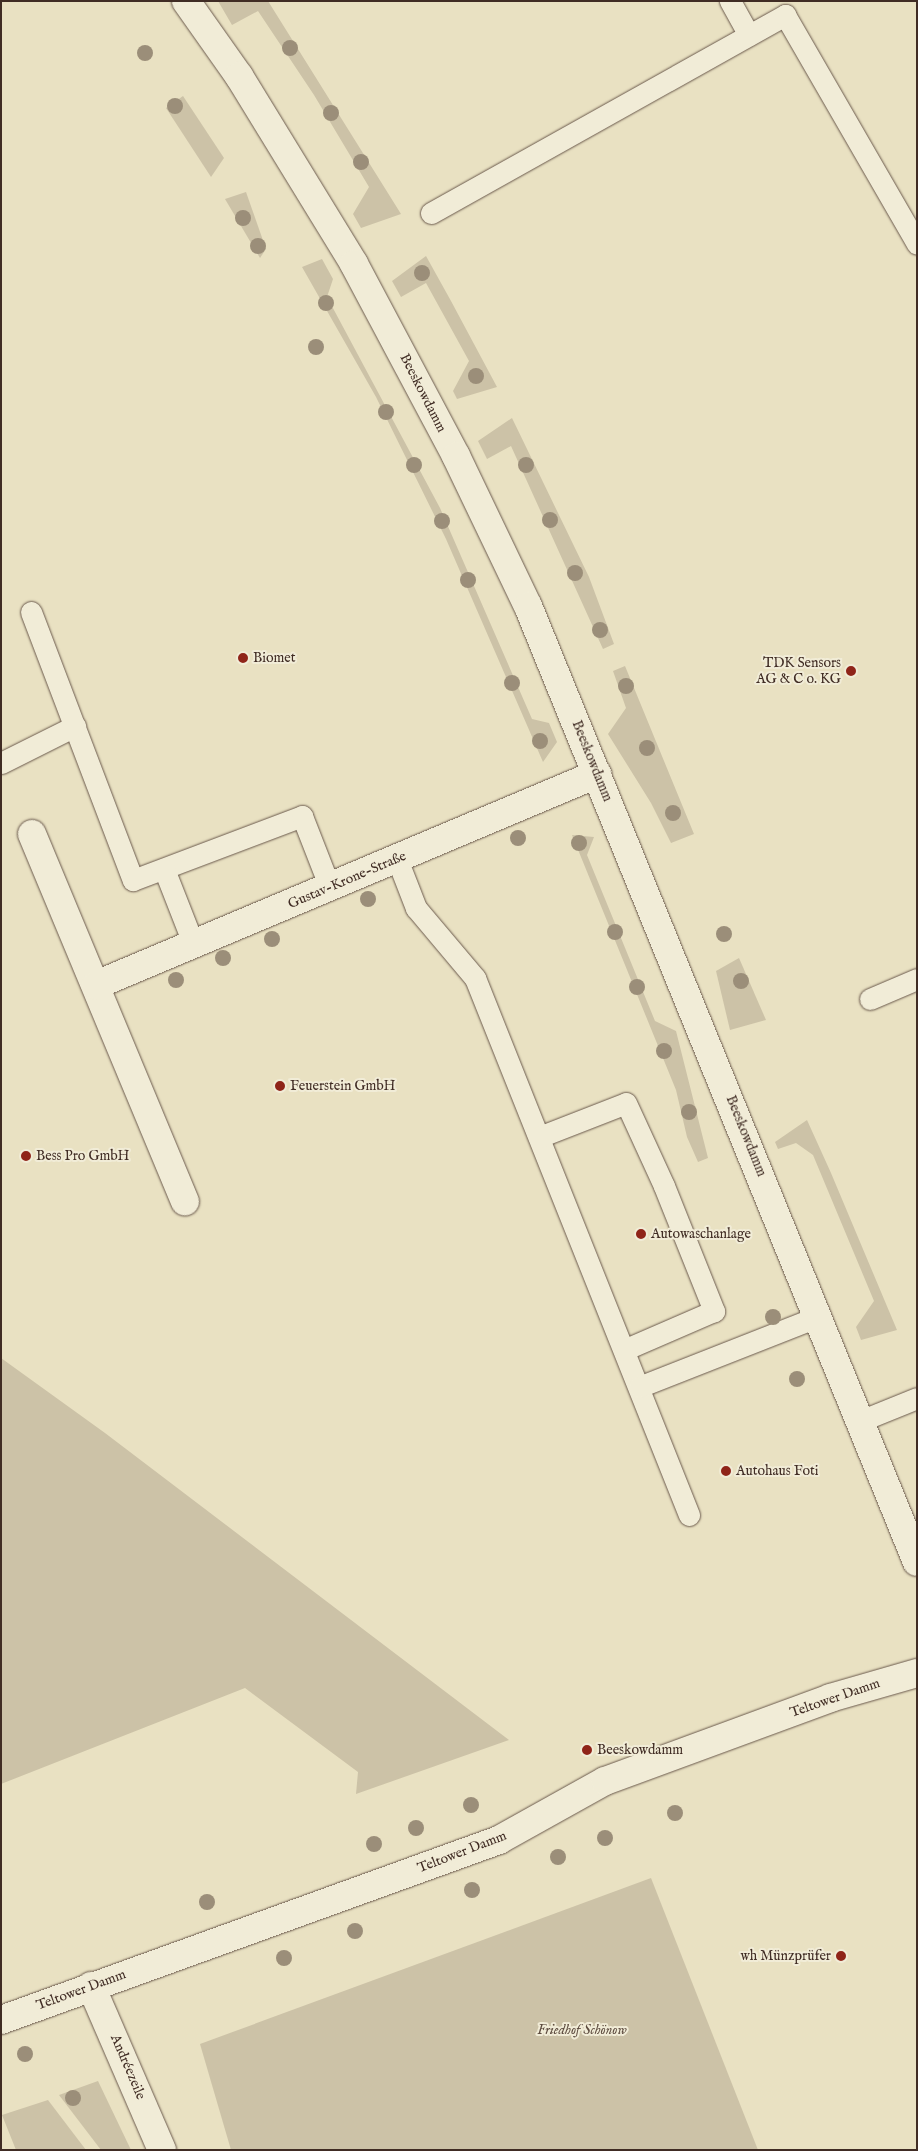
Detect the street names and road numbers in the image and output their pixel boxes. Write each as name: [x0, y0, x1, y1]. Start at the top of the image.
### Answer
street label: Beeskowdamm: [396, 351, 450, 435]
street label: Beeskowdamm: [568, 718, 616, 804]
street label: Gustav-Krone-Straße: [285, 848, 409, 912]
street label: Beeskowdamm: [722, 1093, 770, 1179]
street label: Teltower Damm: [788, 1675, 882, 1721]
street label: Teltower Damm: [415, 1827, 509, 1877]
street label: Teltower Damm: [34, 1966, 128, 2014]
street label: Andréezeile: [107, 2032, 149, 2102]

